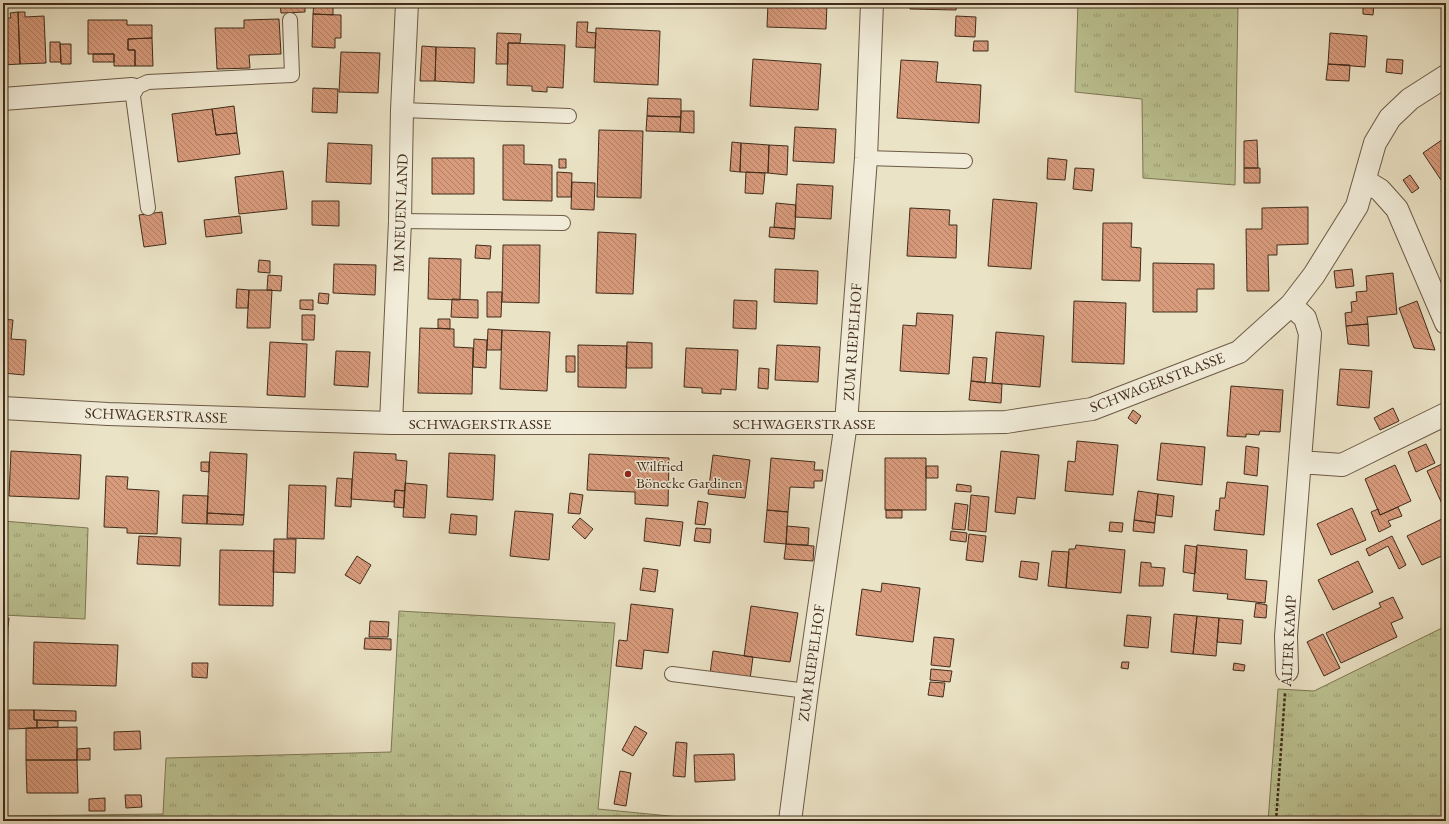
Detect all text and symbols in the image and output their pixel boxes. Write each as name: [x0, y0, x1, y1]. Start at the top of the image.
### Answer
street label: IM NEUEN LAND: [388, 153, 412, 273]
street label: ZUM RIEPELHOF: [838, 282, 866, 401]
street label: SCHWAGERSTRASSE: [1087, 347, 1228, 416]
street label: SCHWAGERSTRASSE: [84, 403, 228, 427]
street label: SCHWAGERSTRASSE: [409, 414, 552, 433]
street label: SCHWAGERSTRASSE: [733, 414, 876, 433]
place label: Wilfried Bönecke Gardinen: [636, 456, 743, 492]
marker: Wilfried Bönecke Gardinen: [623, 469, 633, 479]
street label: ALTER KAMP: [1276, 595, 1300, 688]
street label: ZUM RIEPELHOF: [793, 603, 829, 723]

